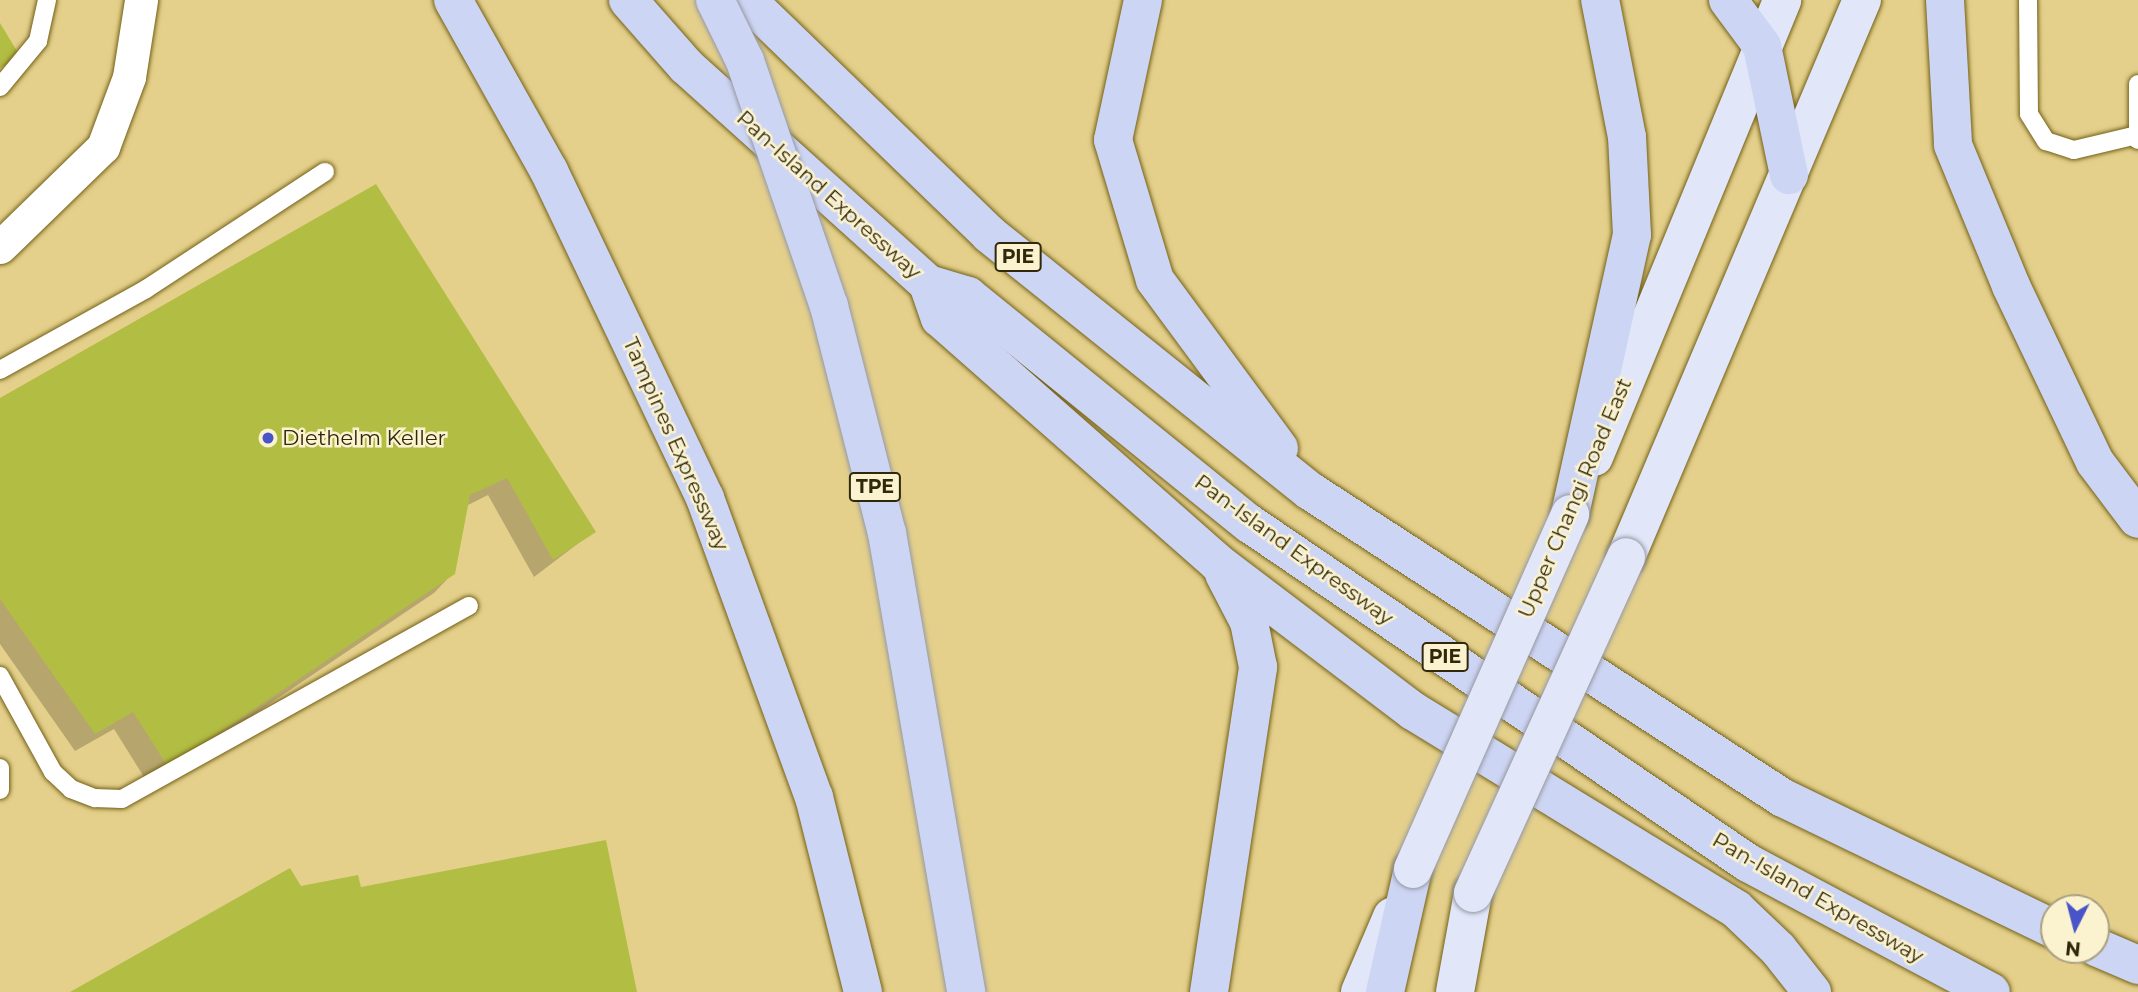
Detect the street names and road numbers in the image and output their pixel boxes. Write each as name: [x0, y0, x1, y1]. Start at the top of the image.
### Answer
street label: Pan-Island Expressway: [732, 105, 926, 285]
road number: PIE: [993, 242, 1042, 272]
street label: Tampines Expressway: [618, 334, 734, 554]
street label: Upper Changi Road East: [1513, 374, 1637, 622]
street label: Pan-Island Expressway: [1190, 469, 1398, 631]
road number: TPE: [849, 472, 901, 502]
road number: PIE: [1420, 642, 1470, 672]
street label: Pan-Island Expressway: [1708, 827, 1928, 969]

